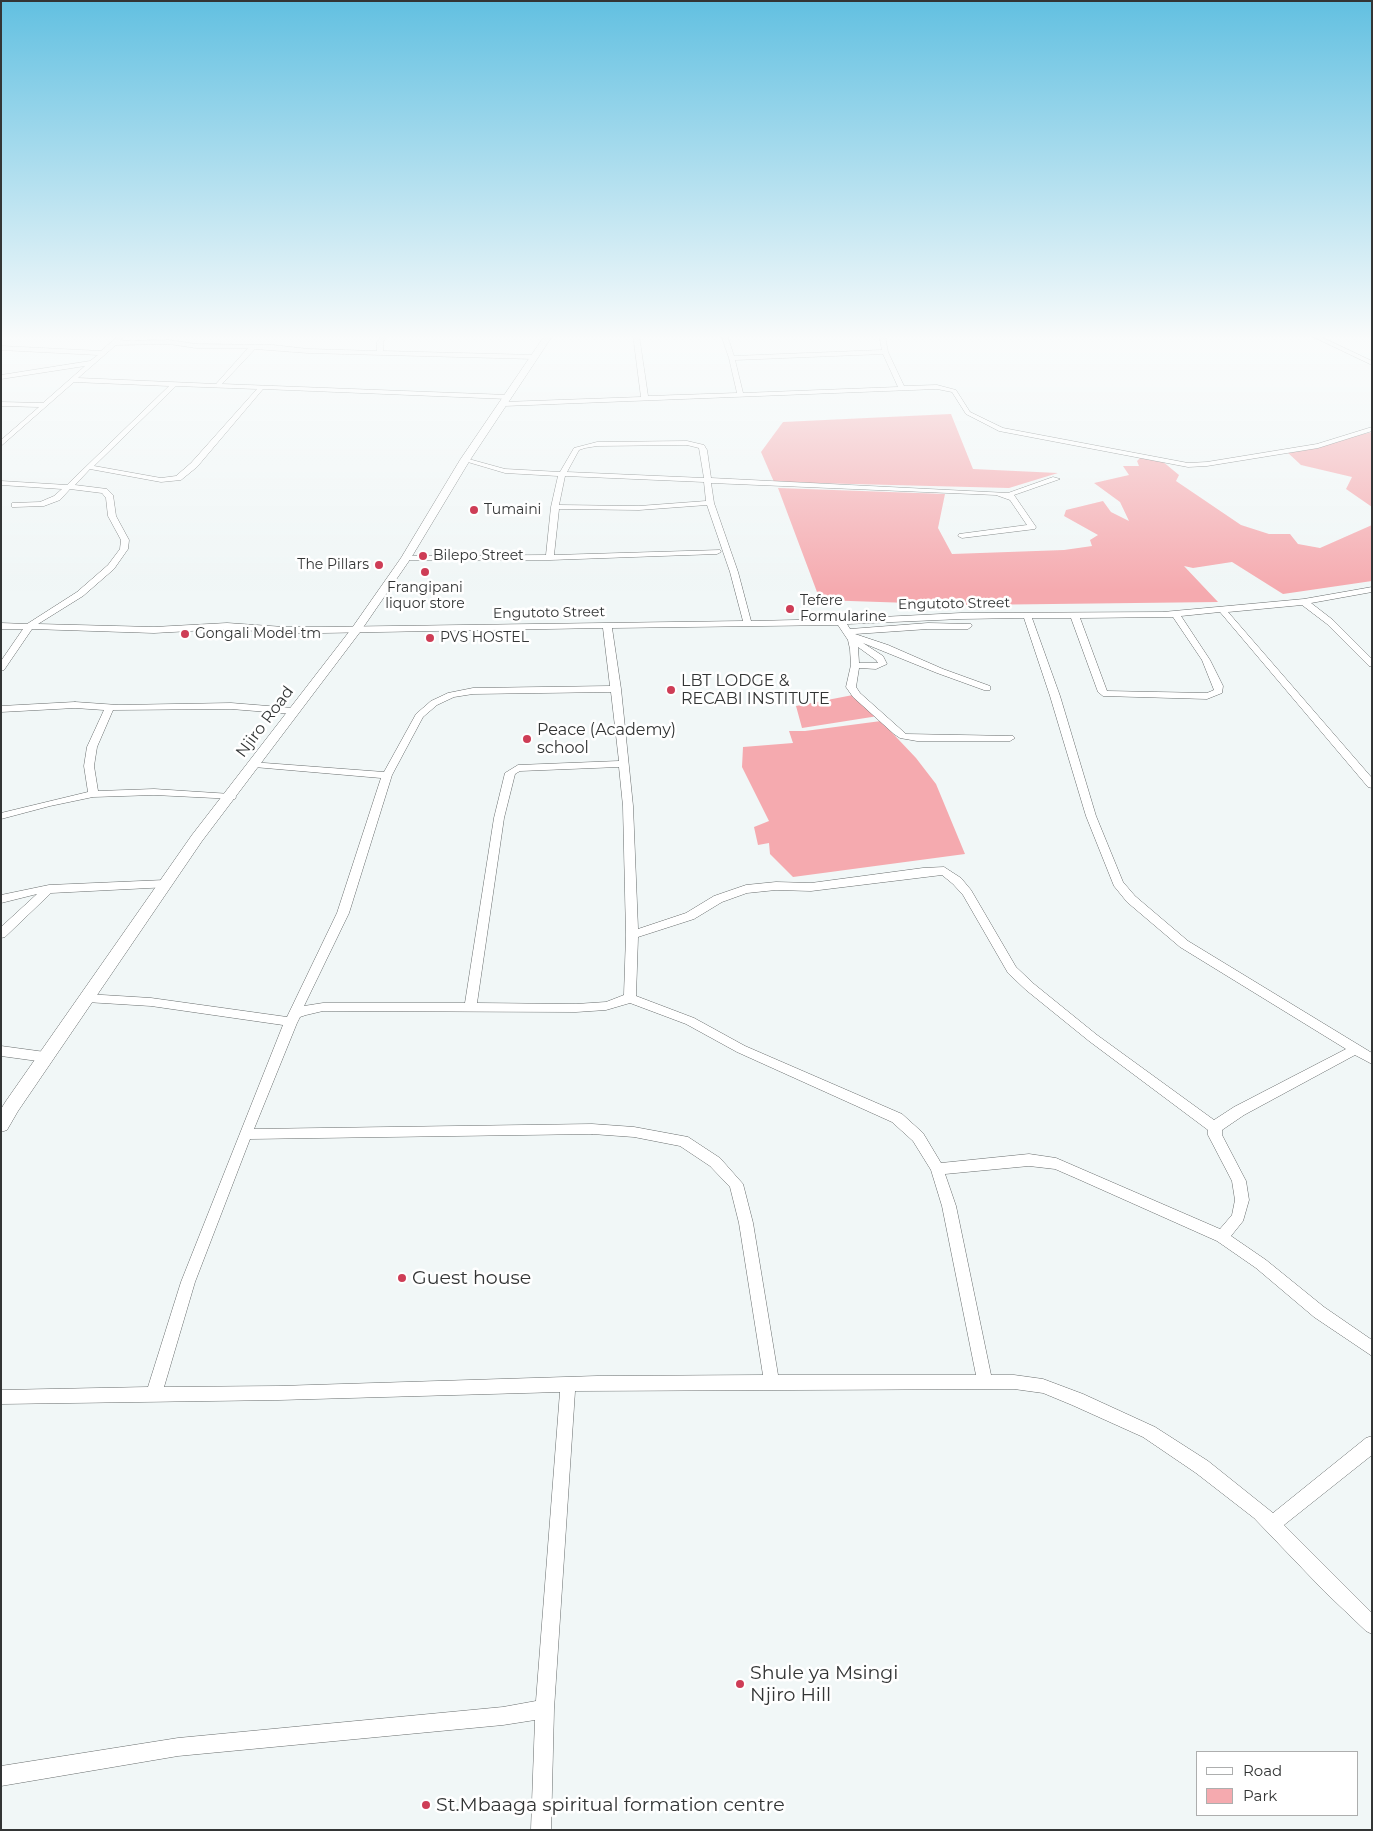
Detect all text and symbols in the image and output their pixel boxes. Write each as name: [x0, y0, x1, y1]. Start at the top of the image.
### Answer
place label: Tumaini: [484, 502, 541, 518]
marker: Tumaini: [468, 504, 480, 516]
place label: Bilepo Street: [433, 548, 524, 564]
marker: Bilepo Street: [417, 550, 429, 562]
place label: The Pillars: [297, 557, 369, 573]
marker: The Pillars: [373, 559, 385, 571]
marker: Frangipani liquor store: [419, 566, 431, 578]
place label: Frangipani liquor store: [385, 580, 465, 612]
place label: Tefere Formularine: [800, 593, 886, 626]
street label: Engutoto Street: [898, 595, 1010, 613]
marker: Tefere Formularine: [784, 603, 796, 615]
street label: Engutoto Street: [493, 604, 605, 622]
place label: Gongali Model tm: [195, 626, 321, 642]
marker: Gongali Model tm: [179, 628, 191, 640]
place label: PVS HOSTEL: [440, 630, 529, 646]
marker: PVS HOSTEL: [424, 632, 436, 644]
place label: LBT LODGE & RECABI INSTITUTE: [681, 671, 830, 709]
street label: Njiro Road: [232, 683, 298, 761]
marker: LBT LODGE & RECABI INSTITUTE: [665, 684, 677, 696]
place label: Peace (Academy) school: [537, 720, 676, 758]
marker: Peace (Academy) school: [521, 733, 533, 745]
place label: Guest house: [412, 1267, 531, 1289]
marker: Guest house: [396, 1272, 408, 1284]
place label: Shule ya Msingi Njiro Hill: [750, 1662, 898, 1706]
marker: Shule ya Msingi Njiro Hill: [734, 1678, 746, 1690]
legend: [1196, 1751, 1358, 1816]
text: Road: [1243, 1761, 1282, 1780]
text: Park: [1243, 1786, 1277, 1805]
place label: St.Mbaaga spiritual formation centre: [436, 1794, 785, 1816]
marker: St.Mbaaga spiritual formation centre: [420, 1799, 432, 1811]

